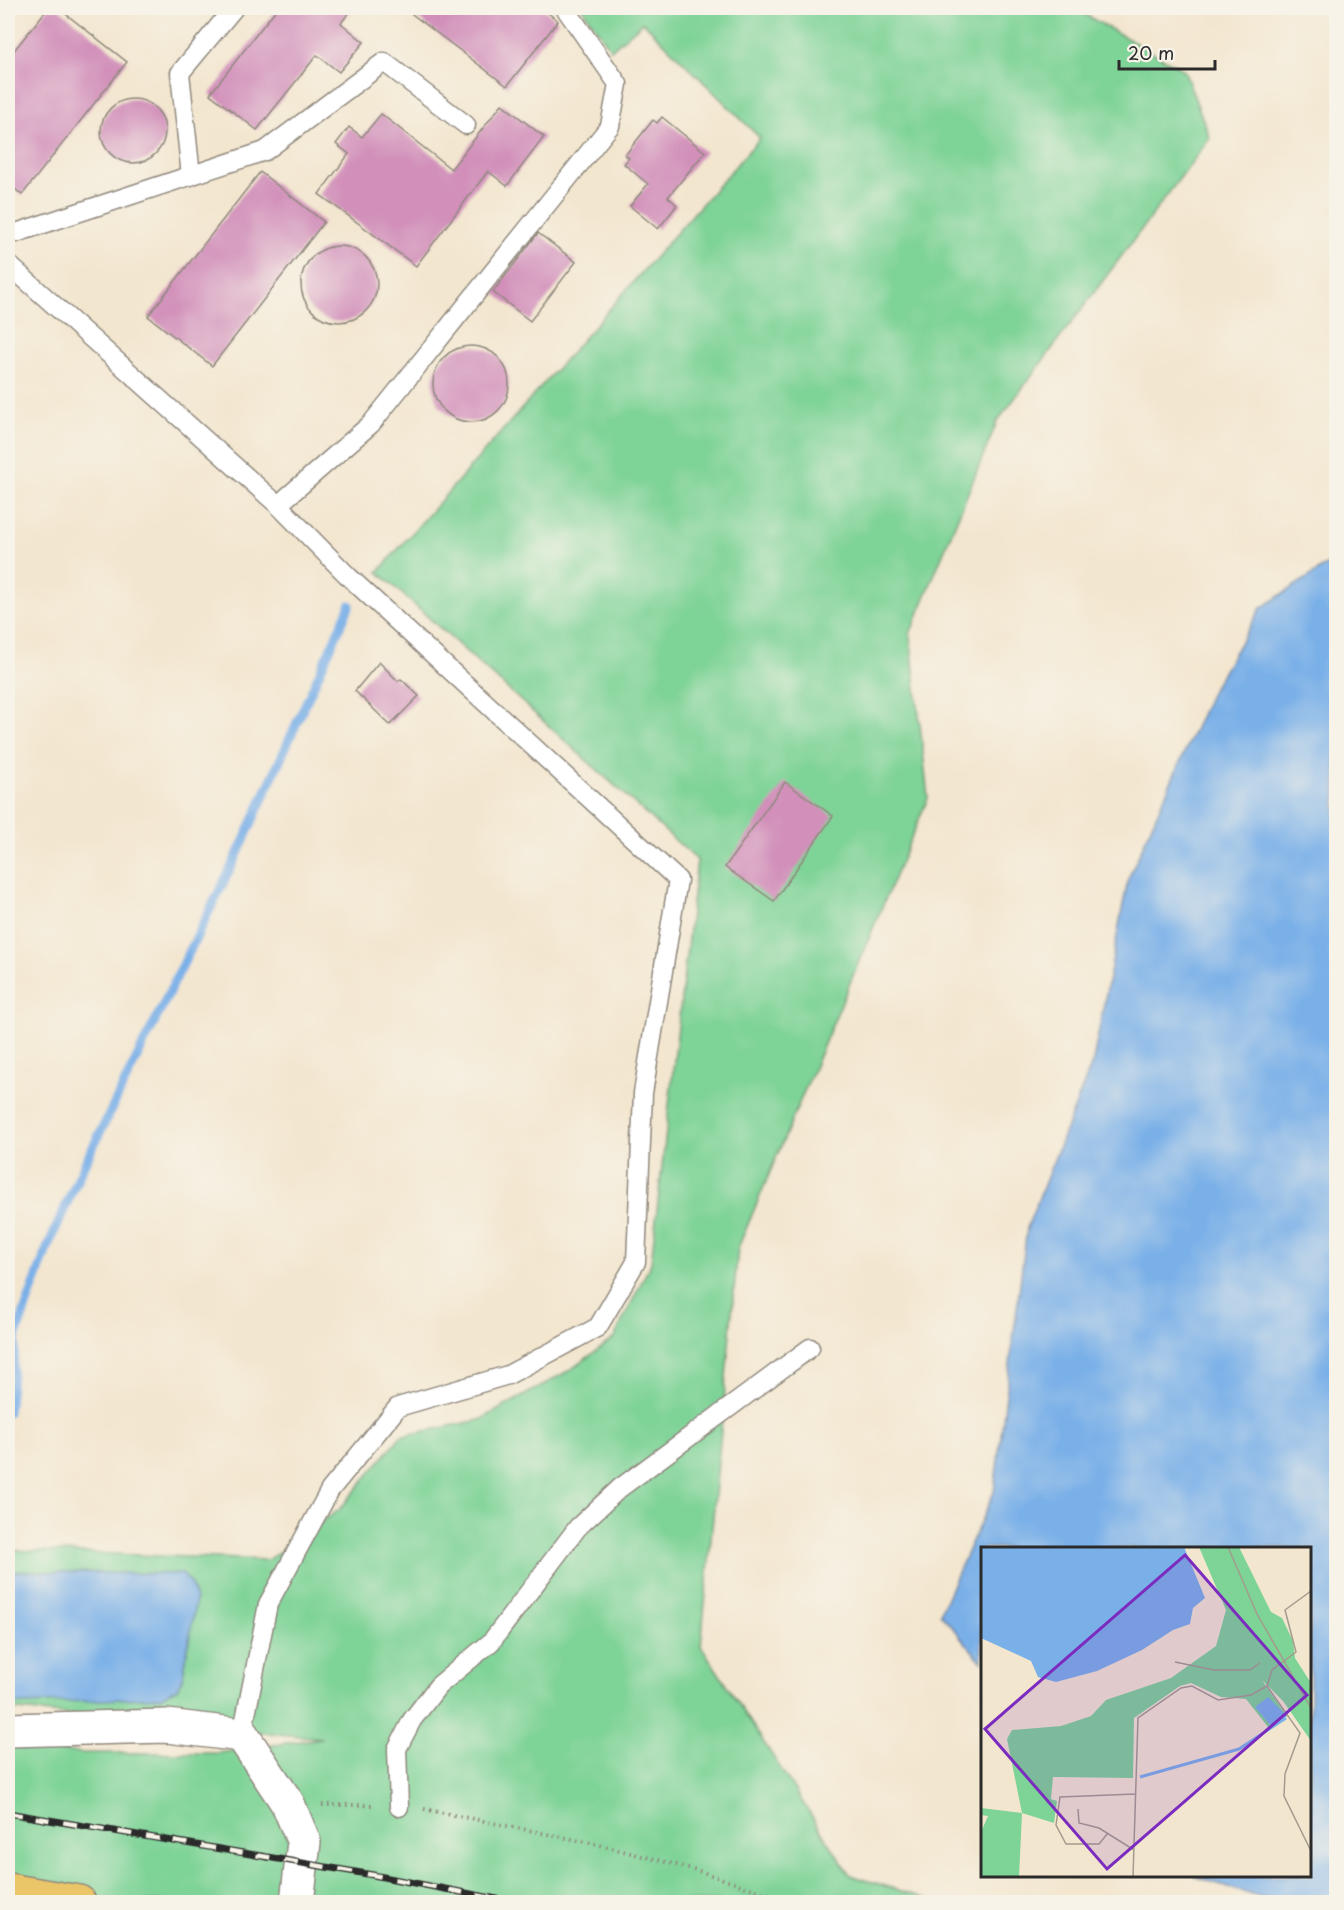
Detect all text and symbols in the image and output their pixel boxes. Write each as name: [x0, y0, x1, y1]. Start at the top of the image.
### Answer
scale bar: [1119, 33, 1215, 71]
text: 20 m: [1128, 39, 1174, 66]
inset map: [981, 1547, 1311, 1877]

